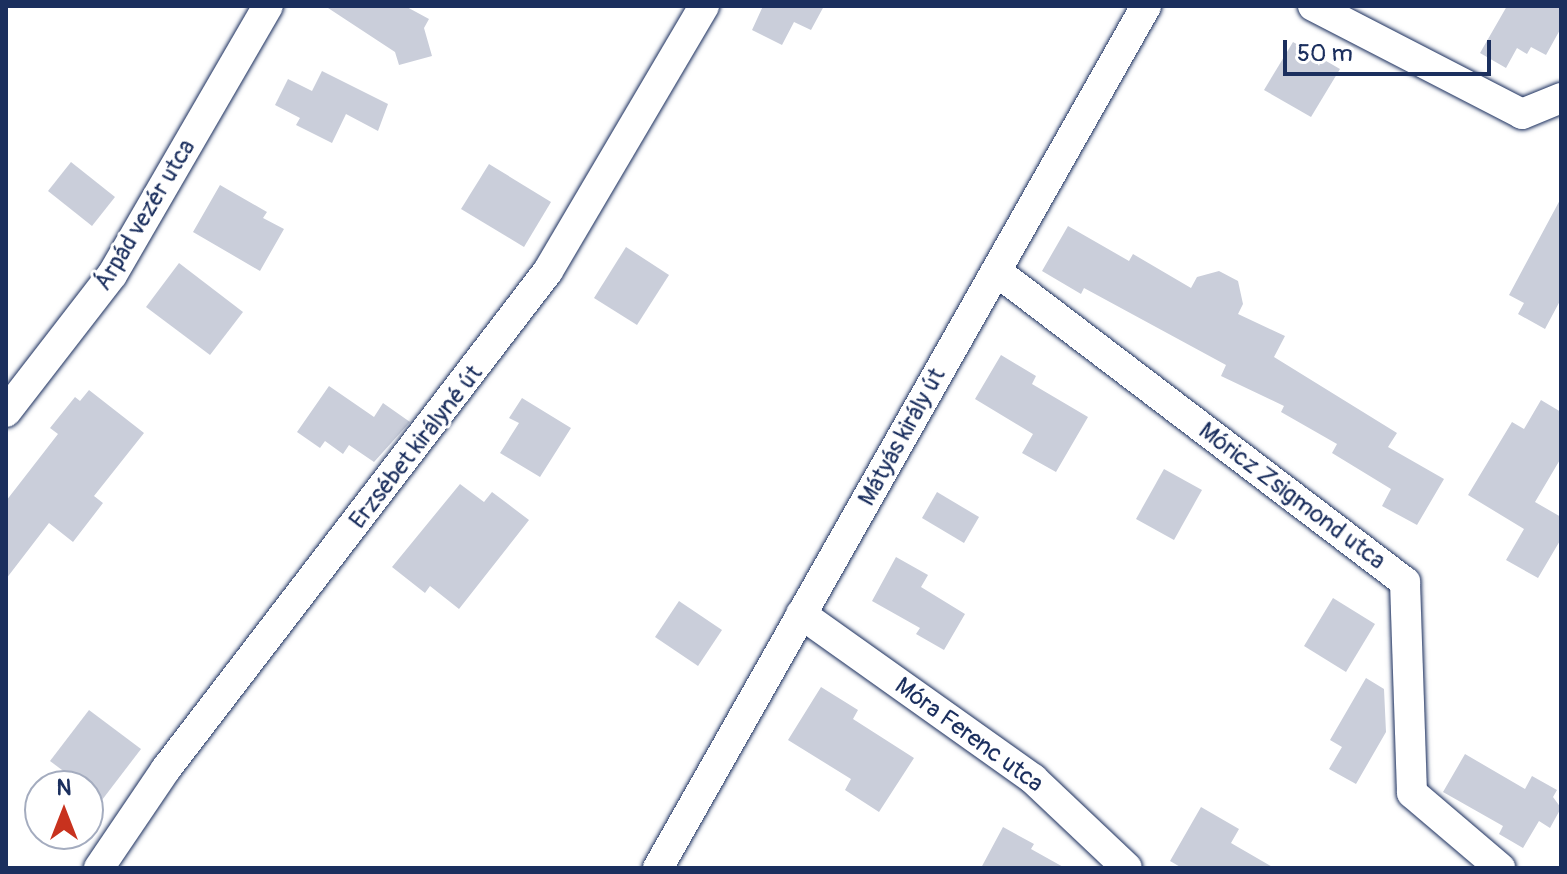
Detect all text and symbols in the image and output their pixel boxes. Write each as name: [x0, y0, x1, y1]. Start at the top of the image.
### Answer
scale bar: [1287, 24, 1495, 74]
text: 50 m: [1297, 39, 1353, 68]
street label: Árpád vezér utca: [89, 134, 201, 296]
street label: Erzsébet királyné út: [343, 360, 489, 534]
street label: Mátyás király út: [852, 363, 952, 511]
street label: Móricz Zsigmond utca: [1193, 416, 1391, 576]
street label: Móra Ferenc utca: [889, 672, 1049, 798]
north arrow: [24, 770, 104, 850]
text: N: [57, 774, 71, 802]

